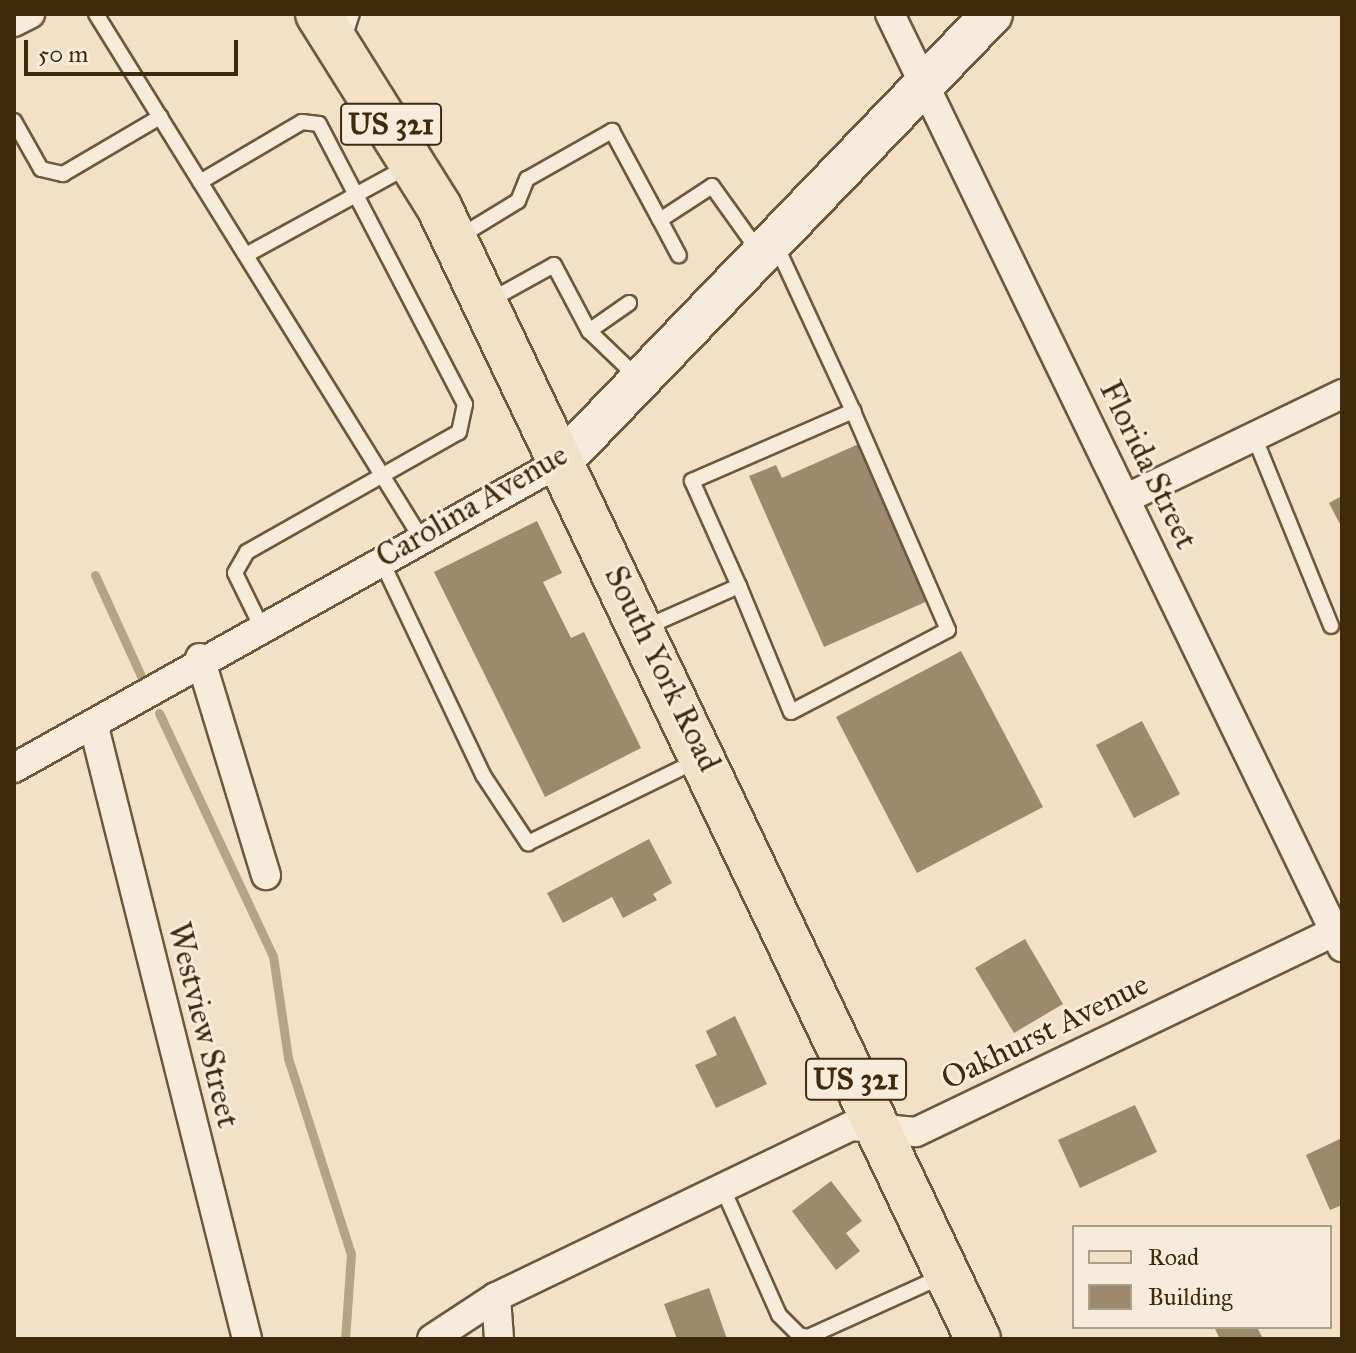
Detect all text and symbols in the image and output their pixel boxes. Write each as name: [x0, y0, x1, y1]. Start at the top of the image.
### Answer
scale bar: [28, 24, 242, 74]
text: 50 m: [38, 39, 88, 69]
road number: US 321: [339, 98, 443, 150]
street label: Florida Street: [1091, 375, 1205, 555]
street label: Carolina Avenue: [369, 436, 575, 576]
street label: South York Road: [596, 560, 728, 778]
street label: Westview Street: [159, 918, 247, 1132]
street label: Oakhurst Avenue: [935, 965, 1155, 1099]
road number: US 321: [804, 1053, 908, 1105]
legend: [1072, 1225, 1332, 1329]
text: Road: [1148, 1242, 1199, 1272]
text: Building: [1148, 1282, 1233, 1312]

